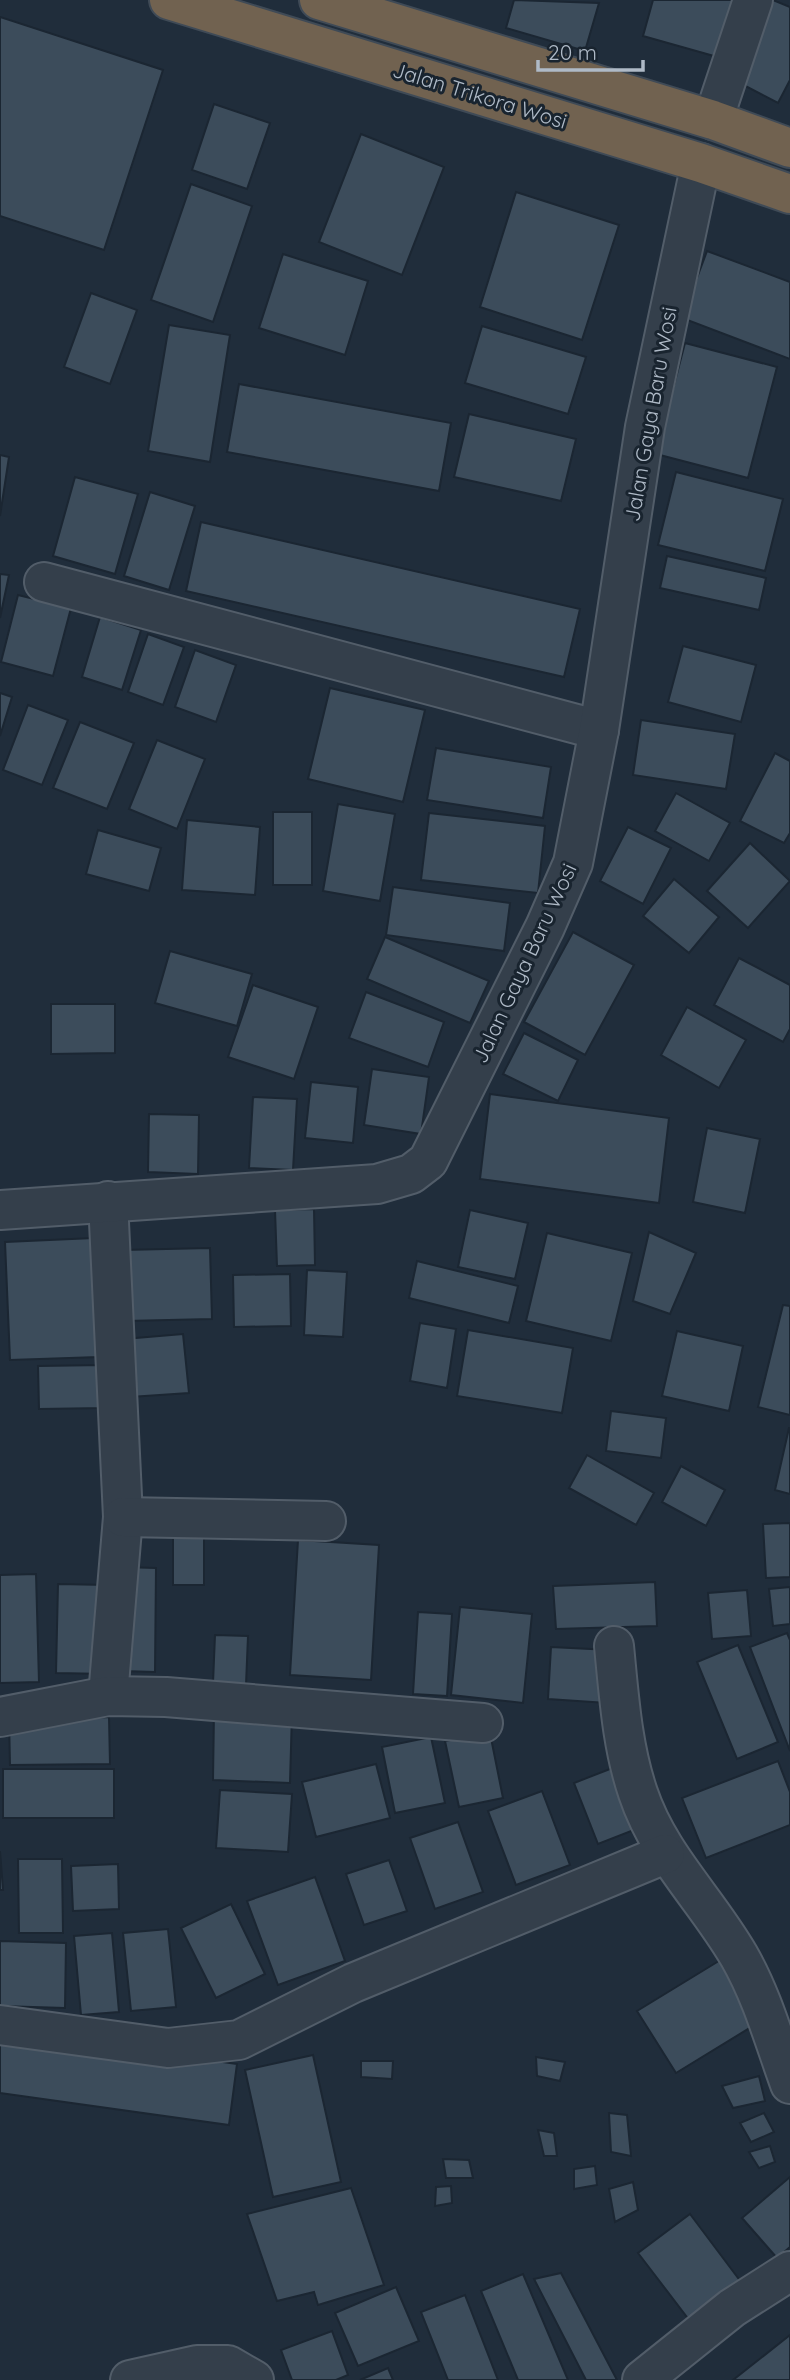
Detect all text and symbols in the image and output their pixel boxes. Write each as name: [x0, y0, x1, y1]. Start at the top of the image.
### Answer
scale bar: [538, 28, 643, 72]
text: 20 m: [548, 39, 597, 65]
street label: Jalan Trikora Wosi: [390, 56, 570, 134]
street label: Jalan Gaya Baru Wosi: [618, 305, 682, 523]
street label: Jalan Gaya Baru Wosi: [466, 859, 582, 1067]

